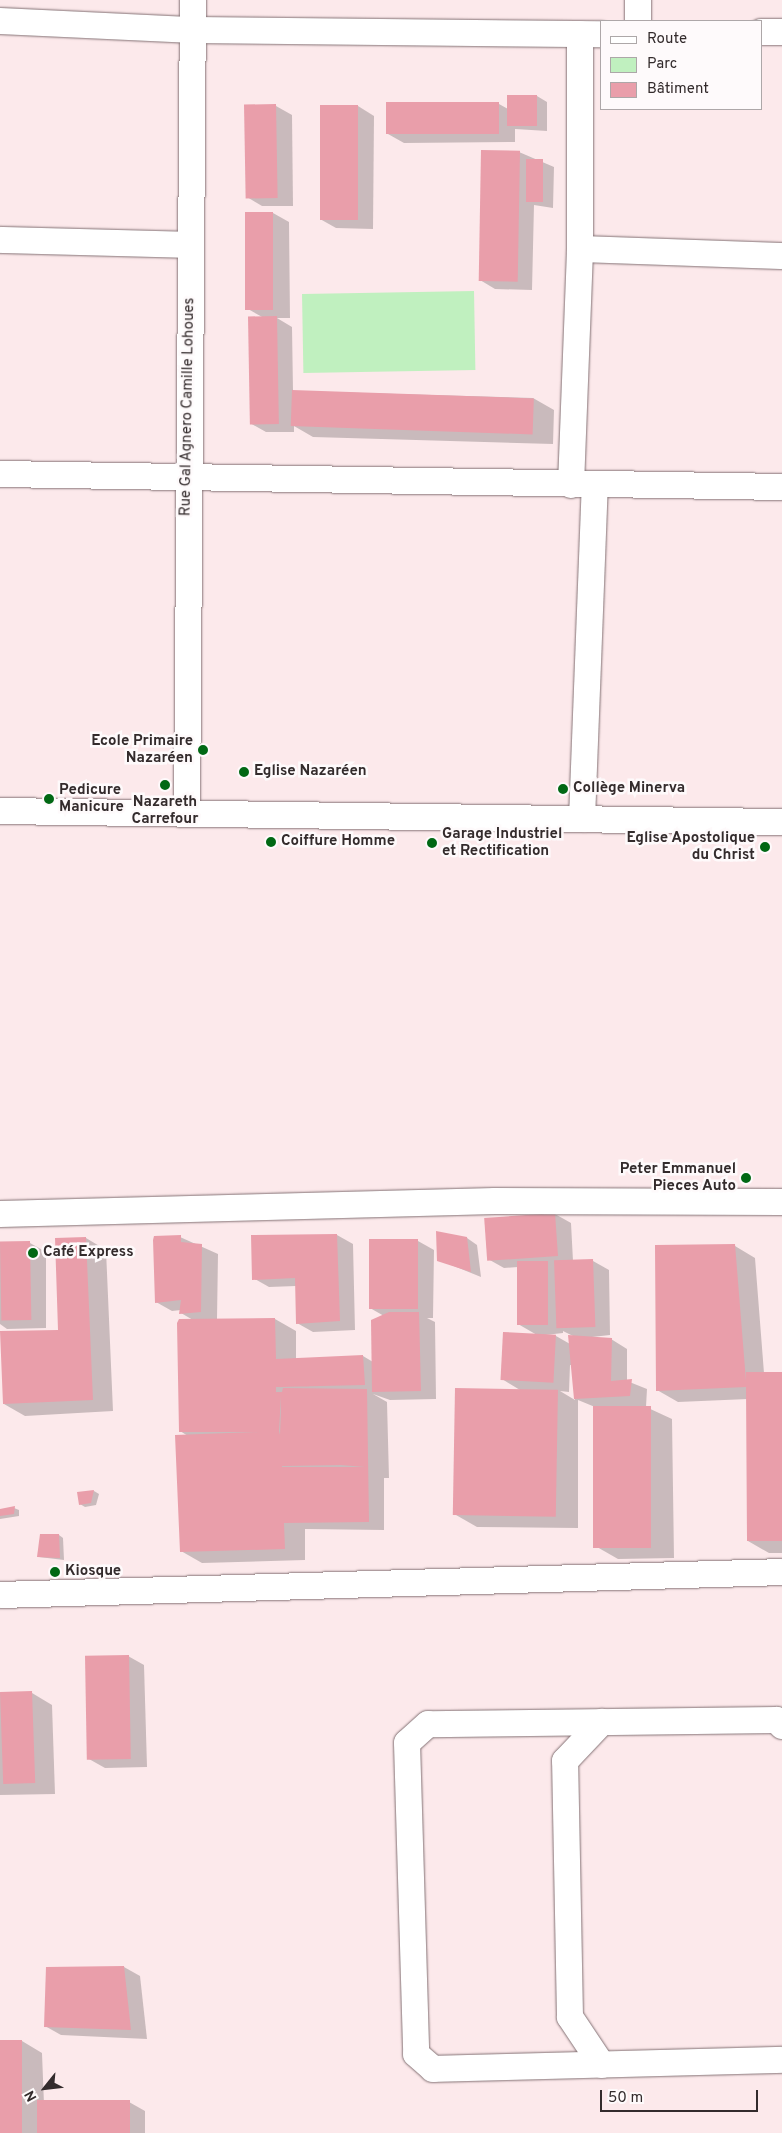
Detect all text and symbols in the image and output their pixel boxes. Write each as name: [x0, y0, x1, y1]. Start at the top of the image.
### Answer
legend: [600, 20, 762, 110]
text: Route: [647, 30, 687, 49]
text: Parc: [647, 55, 677, 74]
text: Bâtiment: [647, 80, 709, 99]
street label: Rue Gal Agnero Camille Lohoues: [177, 297, 199, 517]
place label: Ecole Primaire Nazaréen: [91, 732, 193, 767]
marker: Ecole Primaire Nazaréen: [197, 744, 209, 756]
place label: Eglise Nazaréen: [254, 763, 367, 781]
marker: Eglise Nazaréen: [238, 766, 250, 778]
marker: Nazareth Carrefour: [159, 779, 171, 791]
place label: Collège Minerva: [573, 780, 685, 798]
place label: Pedicure Manicure: [59, 781, 124, 816]
marker: Collège Minerva: [557, 783, 569, 795]
marker: Pedicure Manicure: [43, 793, 55, 805]
place label: Nazareth Carrefour: [132, 793, 198, 828]
place label: Garage Industriel et Rectification: [442, 825, 562, 860]
place label: Eglise Apostolique du Christ: [626, 829, 755, 864]
place label: Coiffure Homme: [281, 833, 395, 851]
marker: Coiffure Homme: [265, 836, 277, 848]
marker: Garage Industriel et Rectification: [426, 837, 438, 849]
marker: Eglise Apostolique du Christ: [759, 841, 771, 853]
place label: Peter Emmanuel Pieces Auto: [620, 1160, 736, 1195]
marker: Peter Emmanuel Pieces Auto: [740, 1172, 752, 1184]
place label: Café Express: [43, 1244, 134, 1262]
marker: Café Express: [27, 1247, 39, 1259]
place label: Kiosque: [65, 1563, 121, 1581]
marker: Kiosque: [49, 1566, 61, 1578]
north arrow: [20, 2063, 70, 2113]
scale bar: [602, 2080, 760, 2112]
text: N: [22, 2087, 41, 2104]
text: 50 m: [608, 2089, 643, 2108]

